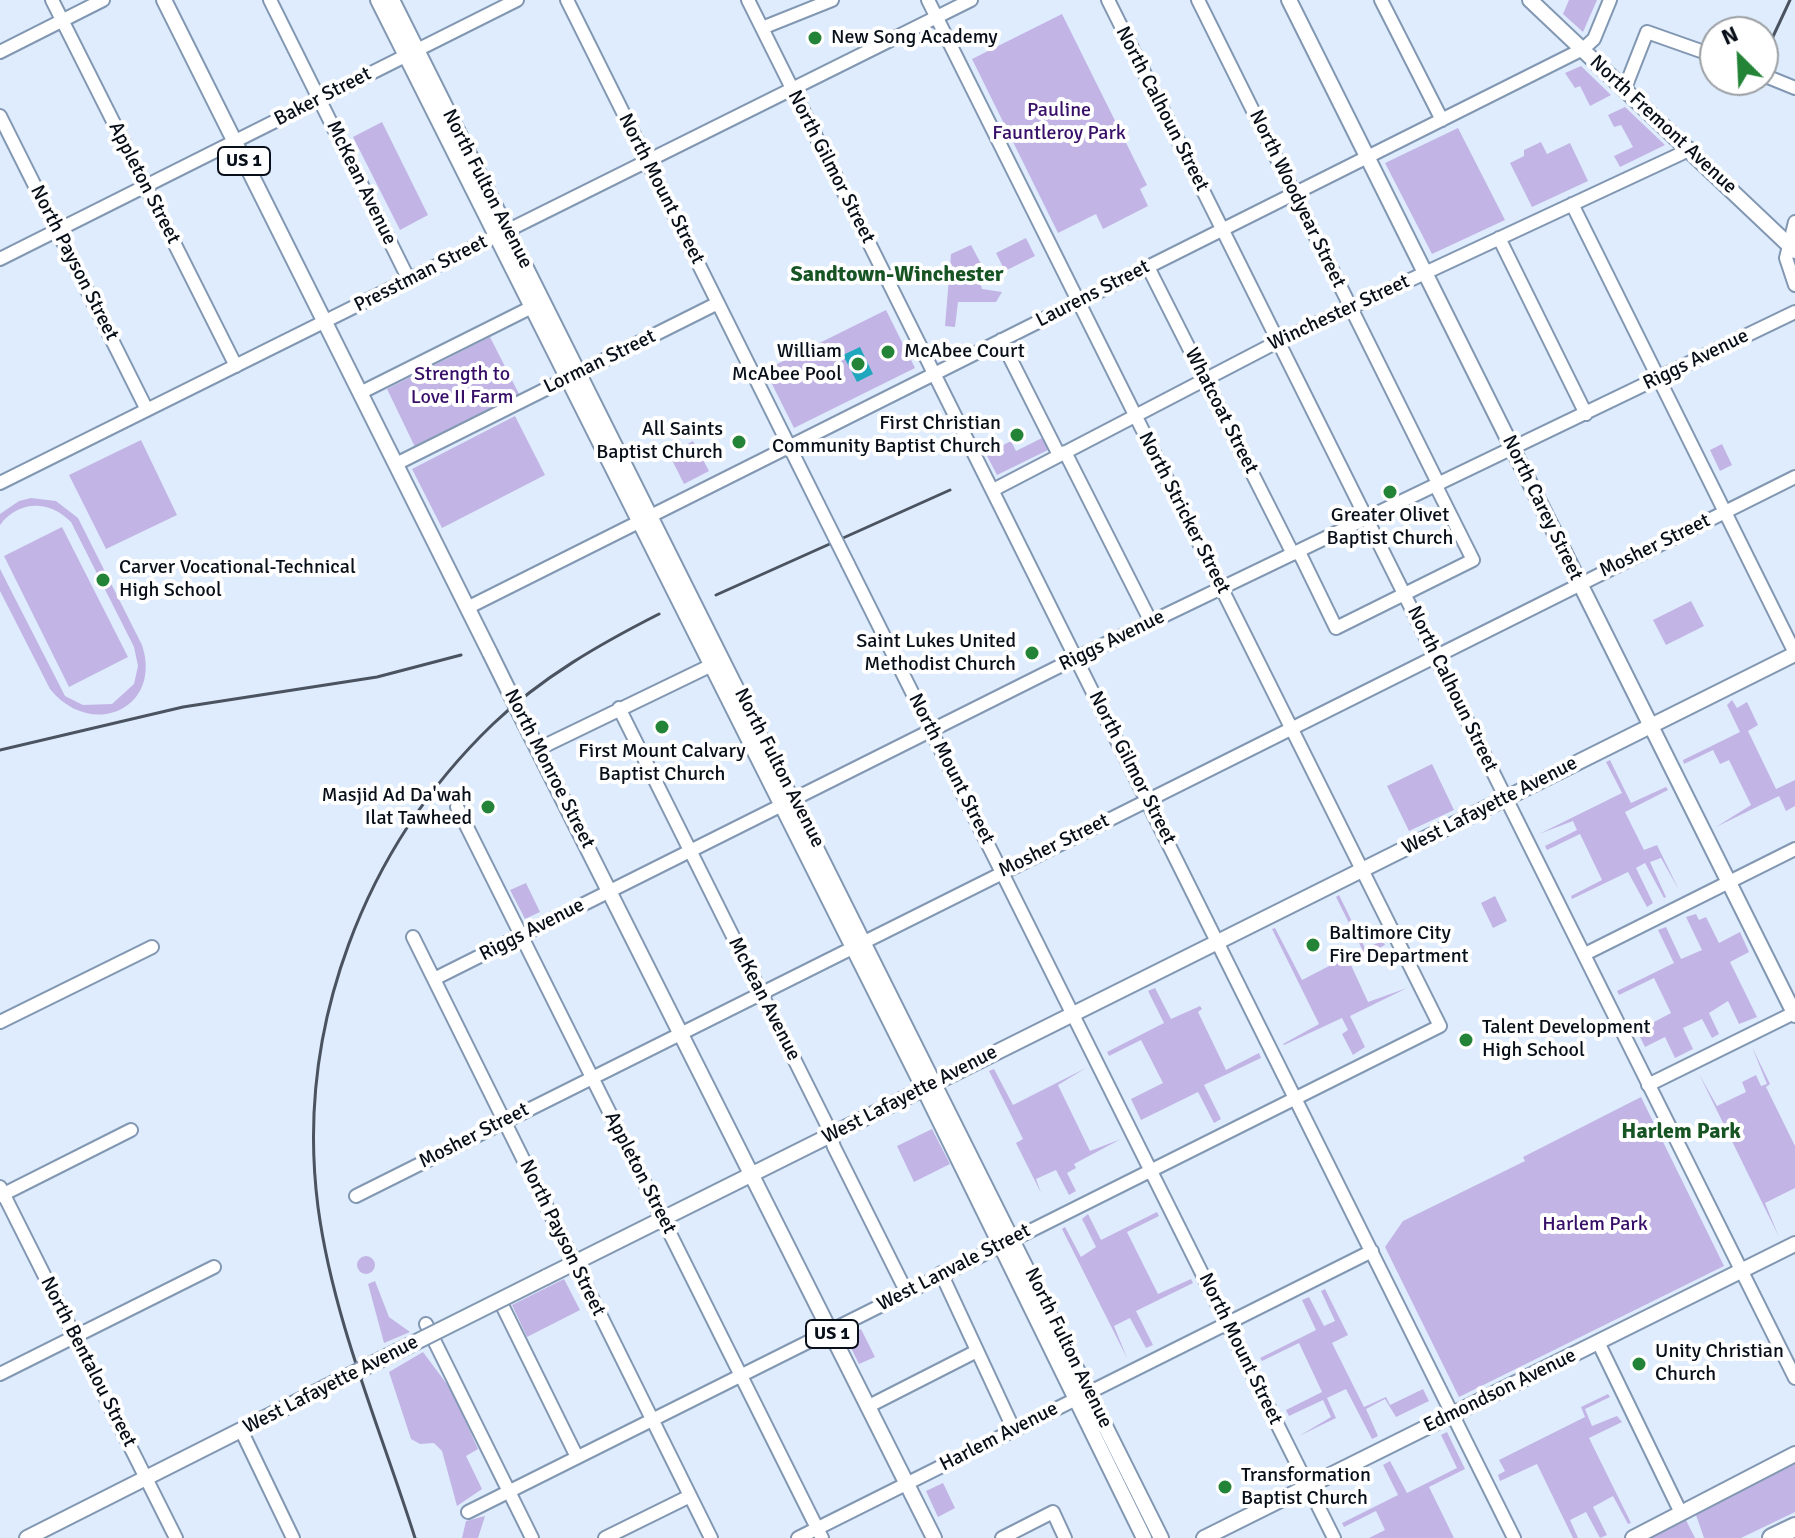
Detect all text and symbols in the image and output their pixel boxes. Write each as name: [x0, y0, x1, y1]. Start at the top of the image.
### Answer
north arrow: [1699, 16, 1779, 96]
text: N: [1717, 20, 1742, 51]
street label: North Calhoun Street: [1110, 23, 1214, 195]
place label: New Song Academy: [831, 26, 998, 50]
marker: New Song Academy: [806, 29, 824, 47]
street label: North Fremont Avenue: [1585, 51, 1741, 199]
street label: Baker Street: [270, 62, 376, 132]
street label: North Gilmor Street: [782, 87, 880, 247]
park label: Pauline Fauntleroy Park: [992, 99, 1126, 146]
street label: North Fulton Avenue: [436, 105, 538, 273]
street label: North Woodyear Street: [1244, 106, 1350, 292]
street label: North Mount Street: [613, 110, 709, 268]
street label: McKean Avenue: [321, 117, 401, 249]
street label: Appleton Street: [103, 118, 185, 248]
road number: US 1: [218, 147, 270, 175]
street label: North Payson Street: [25, 181, 123, 345]
street label: Presstman Street: [350, 230, 492, 318]
street label: Laurens Street: [1032, 255, 1154, 333]
district label: Sandtown-Winchester: [790, 262, 1004, 288]
street label: Winchester Street: [1265, 270, 1413, 356]
street label: Riggs Avenue: [1639, 324, 1753, 396]
street label: Lorman Street: [540, 325, 660, 399]
place label: William McAbee Pool: [732, 340, 842, 387]
place label: McAbee Court: [904, 340, 1025, 364]
marker: McAbee Court: [879, 343, 897, 361]
street label: Whatcoat Street: [1179, 344, 1263, 478]
marker: William McAbee Pool: [849, 355, 867, 373]
park label: Strength to Love II Farm: [411, 363, 513, 410]
place label: First Christian Community Baptist Church: [772, 412, 1001, 459]
place label: All Saints Baptist Church: [596, 418, 723, 465]
marker: First Christian Community Baptist Church: [1008, 426, 1026, 444]
street label: North Stricker Street: [1133, 428, 1235, 598]
street label: North Carey Street: [1496, 431, 1588, 585]
marker: All Saints Baptist Church: [730, 433, 748, 451]
marker: Greater Olivet Baptist Church: [1381, 483, 1399, 501]
place label: Greater Olivet Baptist Church: [1327, 504, 1453, 551]
street label: Mosher Street: [1596, 509, 1714, 583]
place label: Carver Vocational-Technical High School: [119, 556, 356, 603]
marker: Carver Vocational-Technical High School: [94, 571, 112, 589]
street label: North Calhoun Street: [1401, 602, 1503, 776]
street label: Riggs Avenue: [1055, 605, 1169, 677]
place label: Saint Lukes United Methodist Church: [856, 630, 1016, 677]
marker: Saint Lukes United Methodist Church: [1023, 644, 1041, 662]
street label: North Fulton Avenue: [728, 684, 830, 852]
street label: North Monroe Street: [498, 685, 600, 853]
street label: North Gilmor Street: [1083, 688, 1181, 848]
street label: North Mount Street: [903, 690, 999, 848]
marker: First Mount Calvary Baptist Church: [653, 718, 671, 736]
place label: First Mount Calvary Baptist Church: [578, 740, 746, 787]
street label: West Lafayette Avenue: [1398, 751, 1582, 861]
place label: Masjid Ad Da'wah Ilat Tawheed: [322, 784, 472, 831]
marker: Masjid Ad Da'wah Ilat Tawheed: [479, 798, 497, 816]
street label: Mosher Street: [995, 809, 1113, 883]
street label: Riggs Avenue: [476, 893, 588, 967]
place label: Baltimore City Fire Department: [1329, 922, 1469, 969]
street label: McKean Avenue: [723, 933, 805, 1065]
marker: Baltimore City Fire Department: [1304, 936, 1322, 954]
place label: Talent Development High School: [1482, 1016, 1651, 1063]
marker: Talent Development High School: [1457, 1031, 1475, 1049]
street label: West Lafayette Avenue: [818, 1040, 1002, 1150]
street label: Mosher Street: [415, 1098, 533, 1174]
street label: Appleton Street: [599, 1108, 681, 1238]
district label: Harlem Park: [1621, 1119, 1741, 1145]
street label: North Payson Street: [514, 1156, 610, 1320]
park label: Harlem Park: [1542, 1213, 1648, 1237]
street label: West Lanvale Street: [873, 1219, 1035, 1317]
street label: North Fulton Avenue: [1019, 1264, 1117, 1432]
street label: North Mount Street: [1193, 1269, 1287, 1429]
street label: North Bentalou Street: [35, 1273, 141, 1451]
road number: US 1: [806, 1320, 858, 1348]
street label: West Lafayette Avenue: [239, 1330, 423, 1440]
place label: Unity Christian Church: [1655, 1340, 1784, 1387]
street label: Edmondson Avenue: [1420, 1344, 1580, 1438]
marker: Unity Christian Church: [1630, 1355, 1648, 1373]
street label: Harlem Avenue: [936, 1397, 1062, 1477]
place label: Transformation Baptist Church: [1241, 1464, 1371, 1511]
marker: Transformation Baptist Church: [1216, 1478, 1234, 1496]

